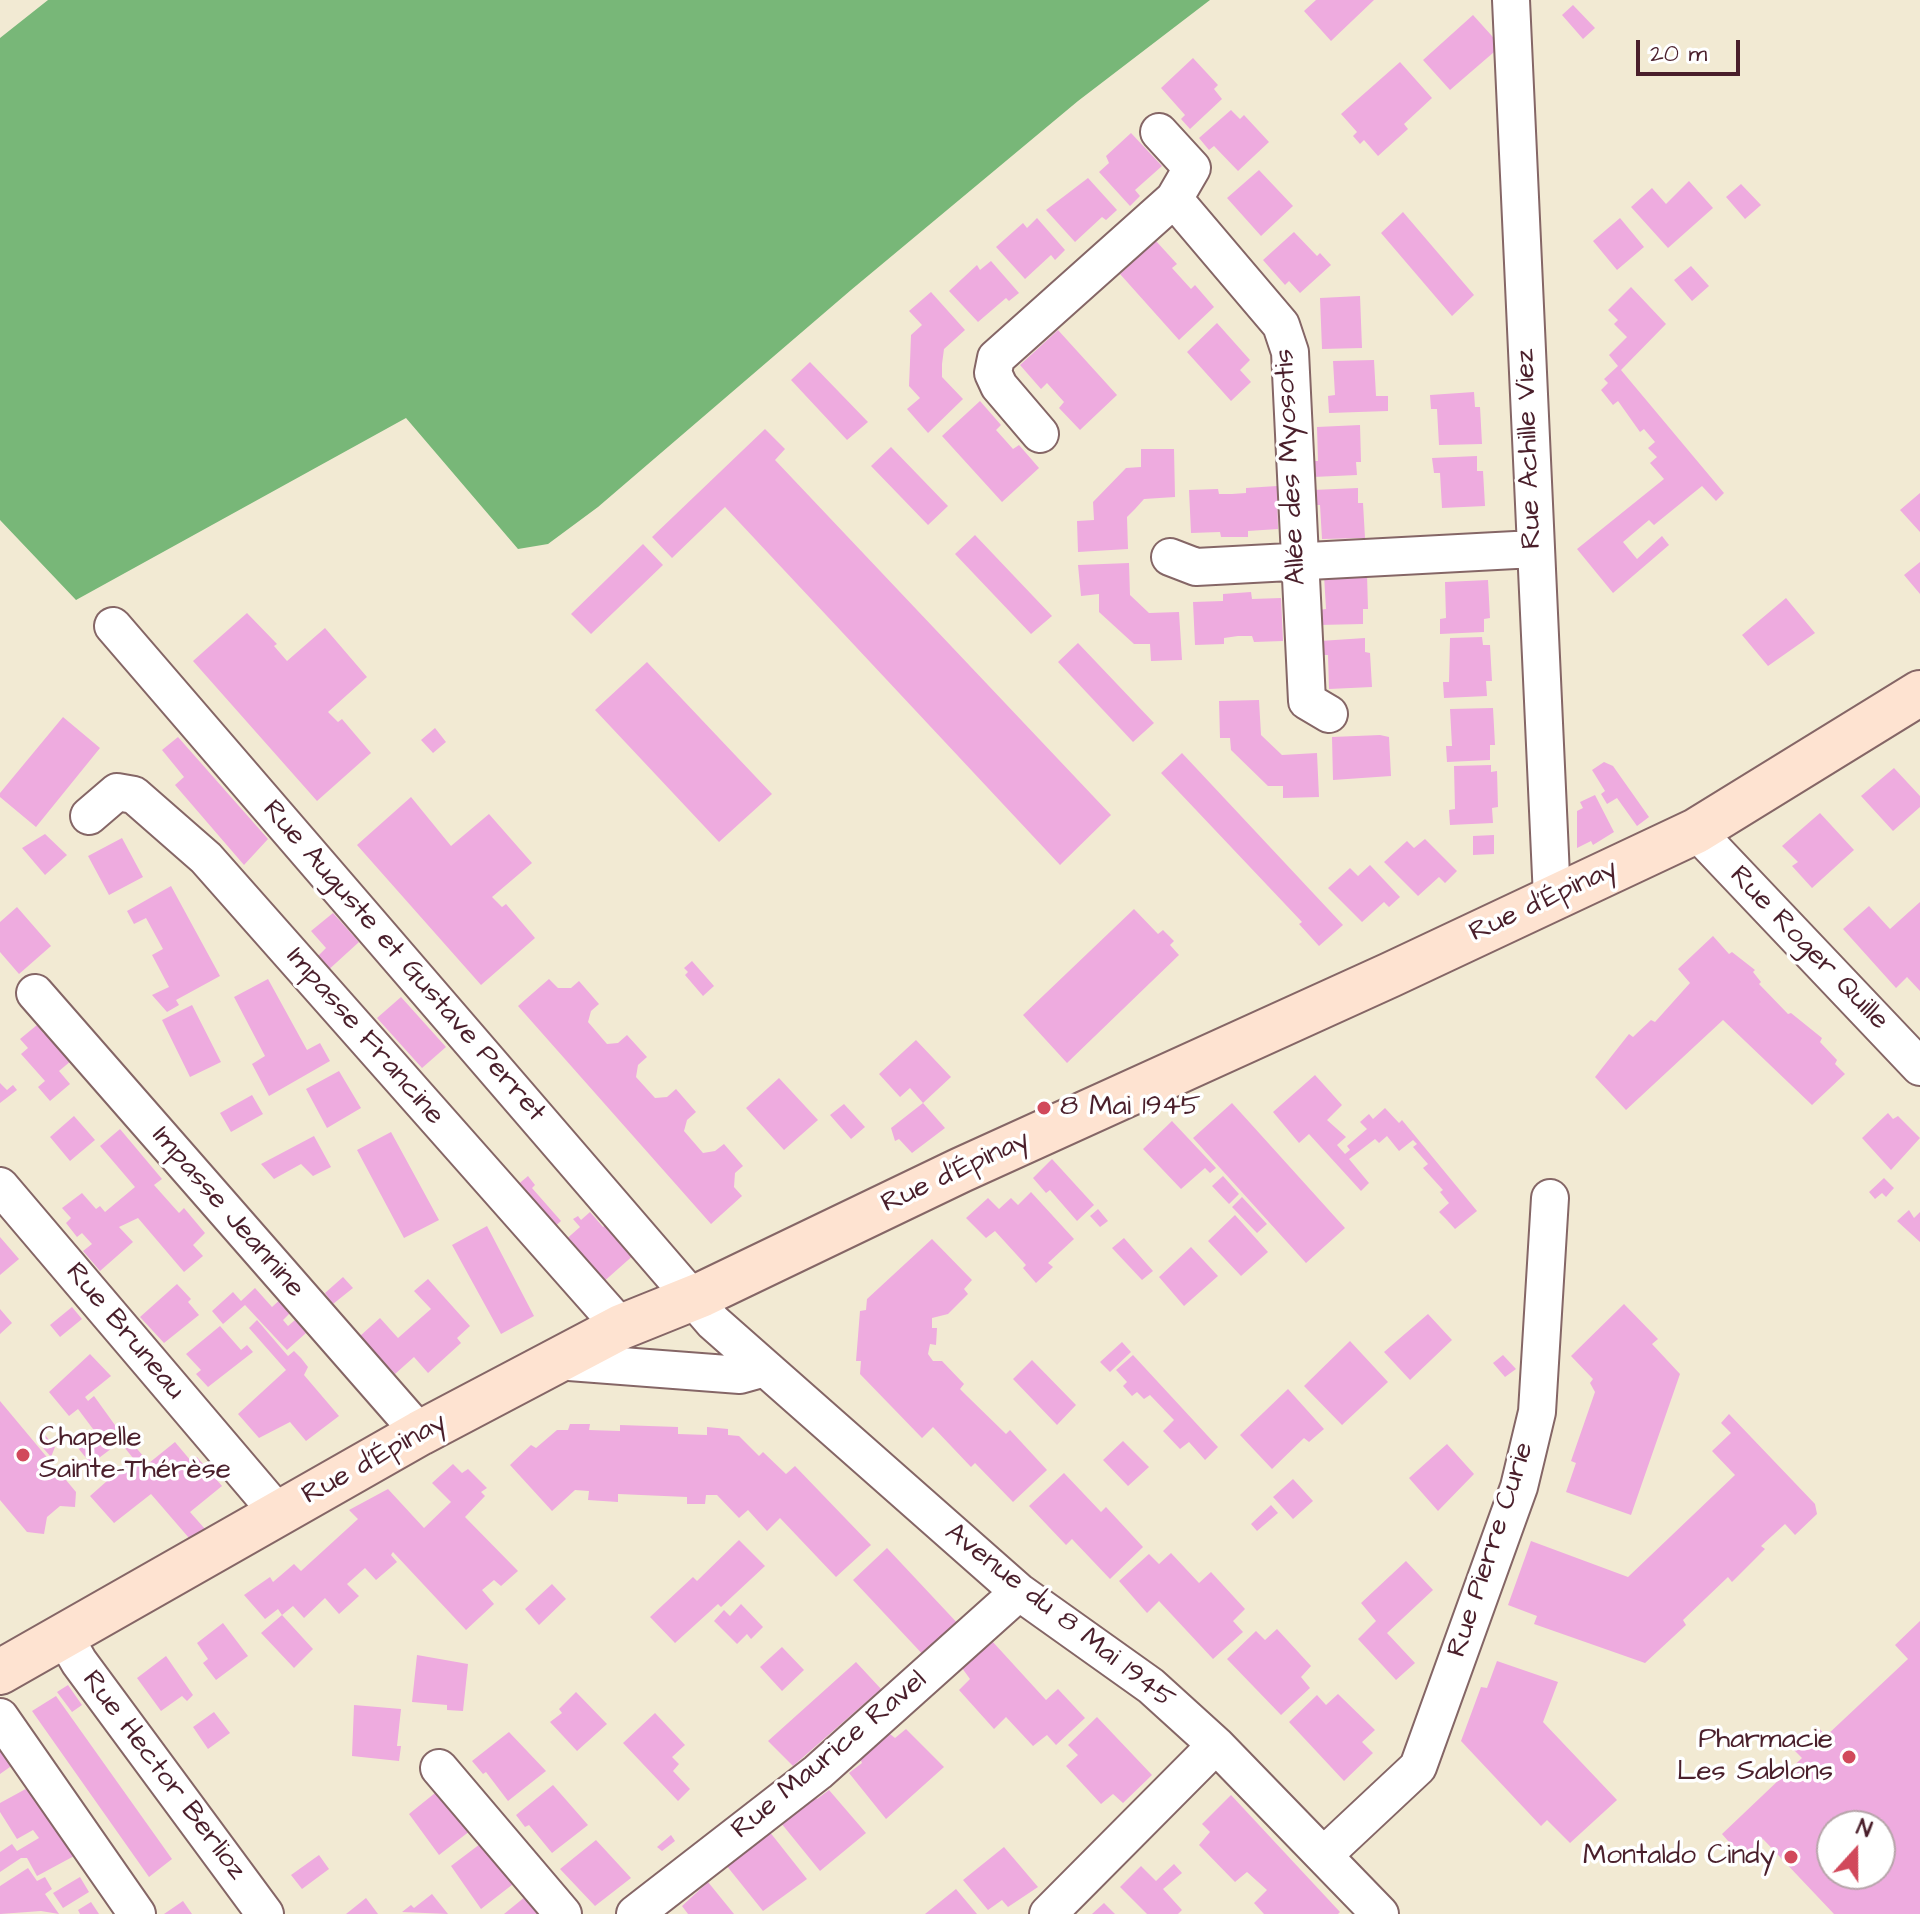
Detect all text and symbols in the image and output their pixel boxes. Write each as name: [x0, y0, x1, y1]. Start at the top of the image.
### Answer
scale bar: [1640, 24, 1744, 74]
text: 20 m: [1650, 37, 1707, 71]
street label: Allée des Myosotis: [1269, 348, 1315, 586]
street label: Rue Achille Viez: [1510, 348, 1550, 550]
street label: Rue Auguste et Gustave Perret: [254, 794, 552, 1130]
street label: Rue d'Épinay: [1465, 853, 1623, 951]
street label: Rue Roger Quille: [1721, 860, 1895, 1038]
street label: Impasse Francine: [278, 941, 450, 1133]
place label: 8 Mai 1945: [1060, 1091, 1201, 1125]
marker: 8 Mai 1945: [1035, 1099, 1053, 1117]
street label: Impasse Jeannine: [143, 1120, 311, 1306]
street label: Rue d'Épinay: [877, 1124, 1035, 1222]
street label: Rue Bruneau: [57, 1257, 191, 1407]
street label: Rue d'Épinay: [297, 1407, 453, 1513]
place label: Chapelle Sainte-Thérèse: [39, 1422, 231, 1488]
street label: Rue Pierre Curie: [1441, 1438, 1543, 1662]
marker: Chapelle Sainte-Thérèse: [14, 1446, 32, 1464]
street label: Avenue du 8 Mai 1945: [937, 1517, 1181, 1717]
street label: Rue Hector Berlioz: [73, 1665, 253, 1887]
street label: Rue Maurice Ravel: [726, 1665, 934, 1847]
place label: Pharmacie Les Sablons: [1677, 1724, 1833, 1790]
marker: Pharmacie Les Sablons: [1840, 1748, 1858, 1766]
north arrow: [1816, 1810, 1896, 1890]
text: N: [1852, 1812, 1876, 1846]
place label: Montaldo Cindy: [1583, 1840, 1775, 1874]
marker: Montaldo Cindy: [1782, 1848, 1800, 1866]

